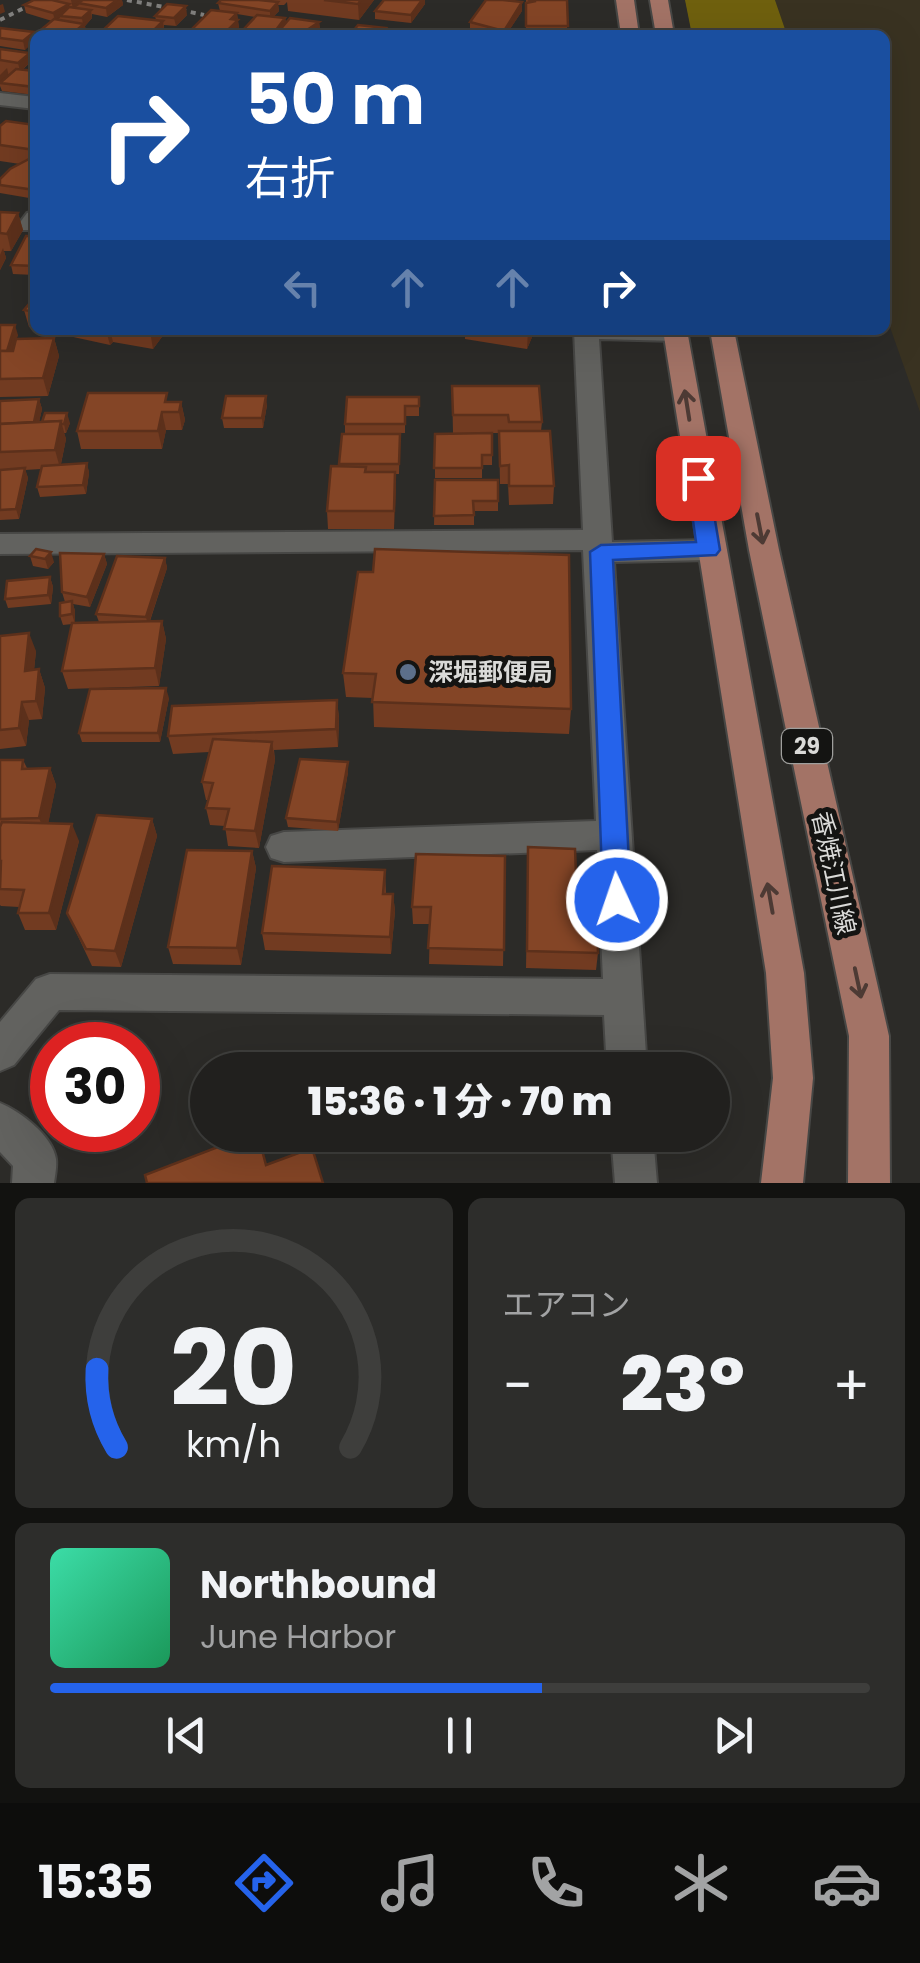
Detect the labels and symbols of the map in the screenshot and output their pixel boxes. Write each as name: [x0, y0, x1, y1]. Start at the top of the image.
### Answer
one-way arrow: [677, 390, 695, 422]
pin: [656, 436, 741, 521]
one-way arrow: [751, 512, 770, 545]
place label: 深堀郵便局: [428, 655, 553, 690]
marker: 深堀郵便局: [397, 661, 419, 683]
road number: 29: [782, 729, 832, 763]
street label: 香焼江川線: [803, 808, 864, 938]
position arrow: [565, 848, 669, 952]
one-way arrow: [760, 883, 779, 915]
one-way arrow: [850, 967, 868, 999]
speed limit sign: 30: [30, 1022, 160, 1152]

